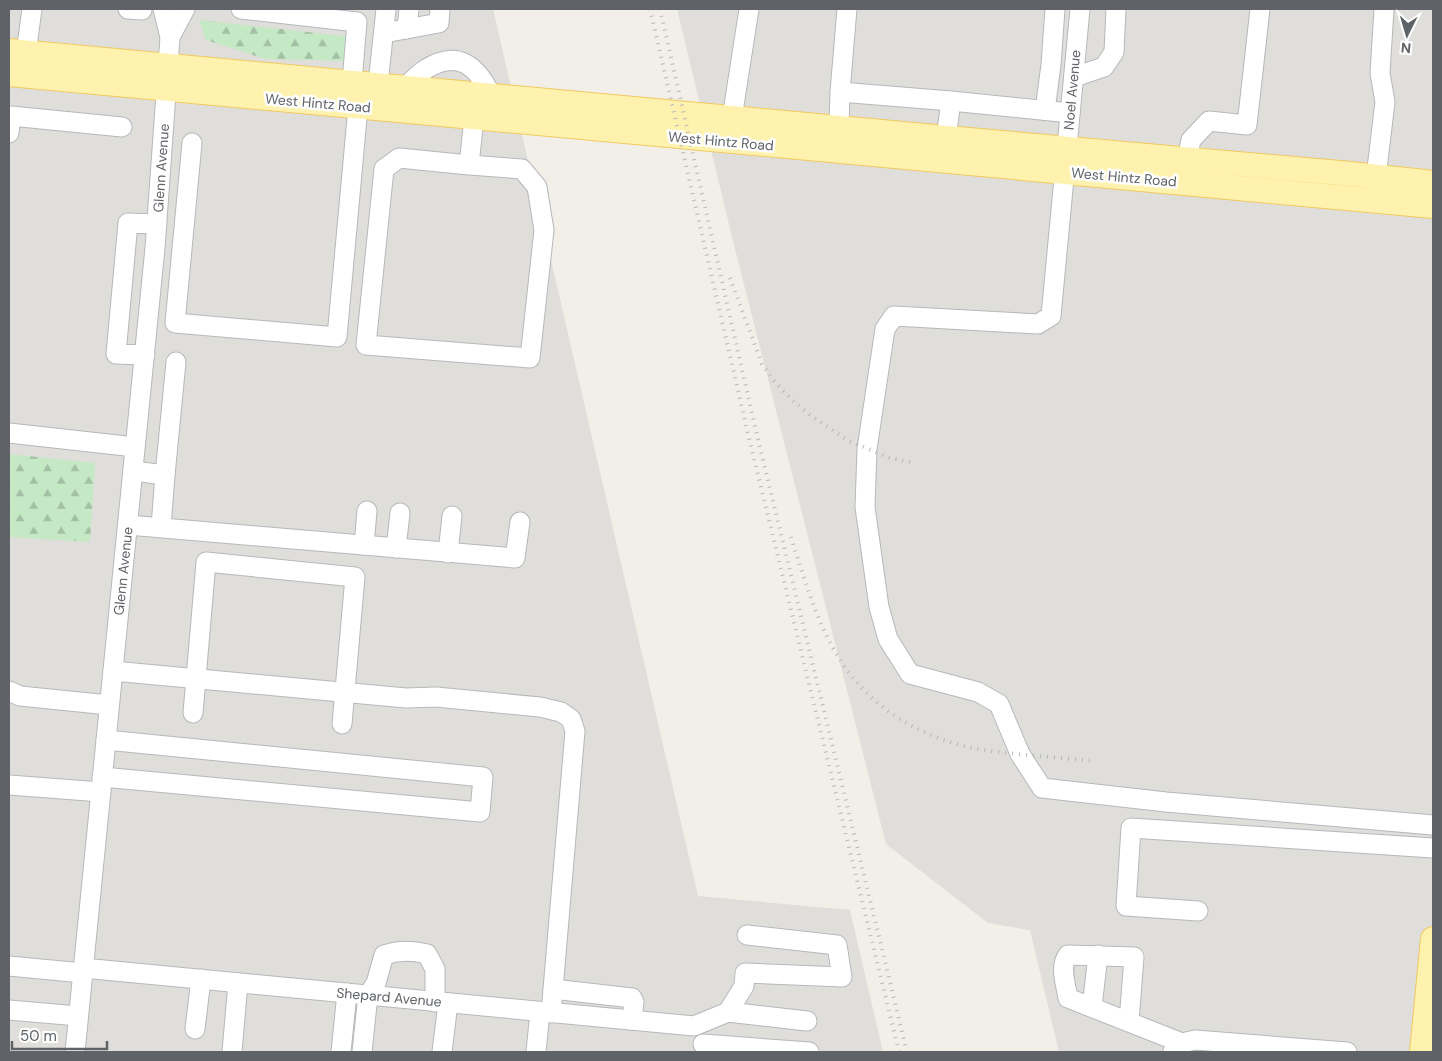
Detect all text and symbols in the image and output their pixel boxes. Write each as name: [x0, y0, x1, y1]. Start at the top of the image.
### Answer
north arrow: [1382, 10, 1432, 60]
text: N: [1400, 39, 1412, 57]
street label: Noel Avenue: [1060, 49, 1084, 131]
street label: West Hintz Road: [264, 89, 372, 117]
street label: Glenn Avenue: [149, 123, 173, 213]
street label: West Hintz Road: [667, 127, 775, 155]
street label: West Hintz Road: [1070, 163, 1178, 191]
street label: Glenn Avenue: [109, 526, 137, 616]
street label: Shepard Avenue: [336, 983, 442, 1011]
scale bar: [12, 1018, 108, 1050]
text: 50 m: [20, 1026, 57, 1046]

